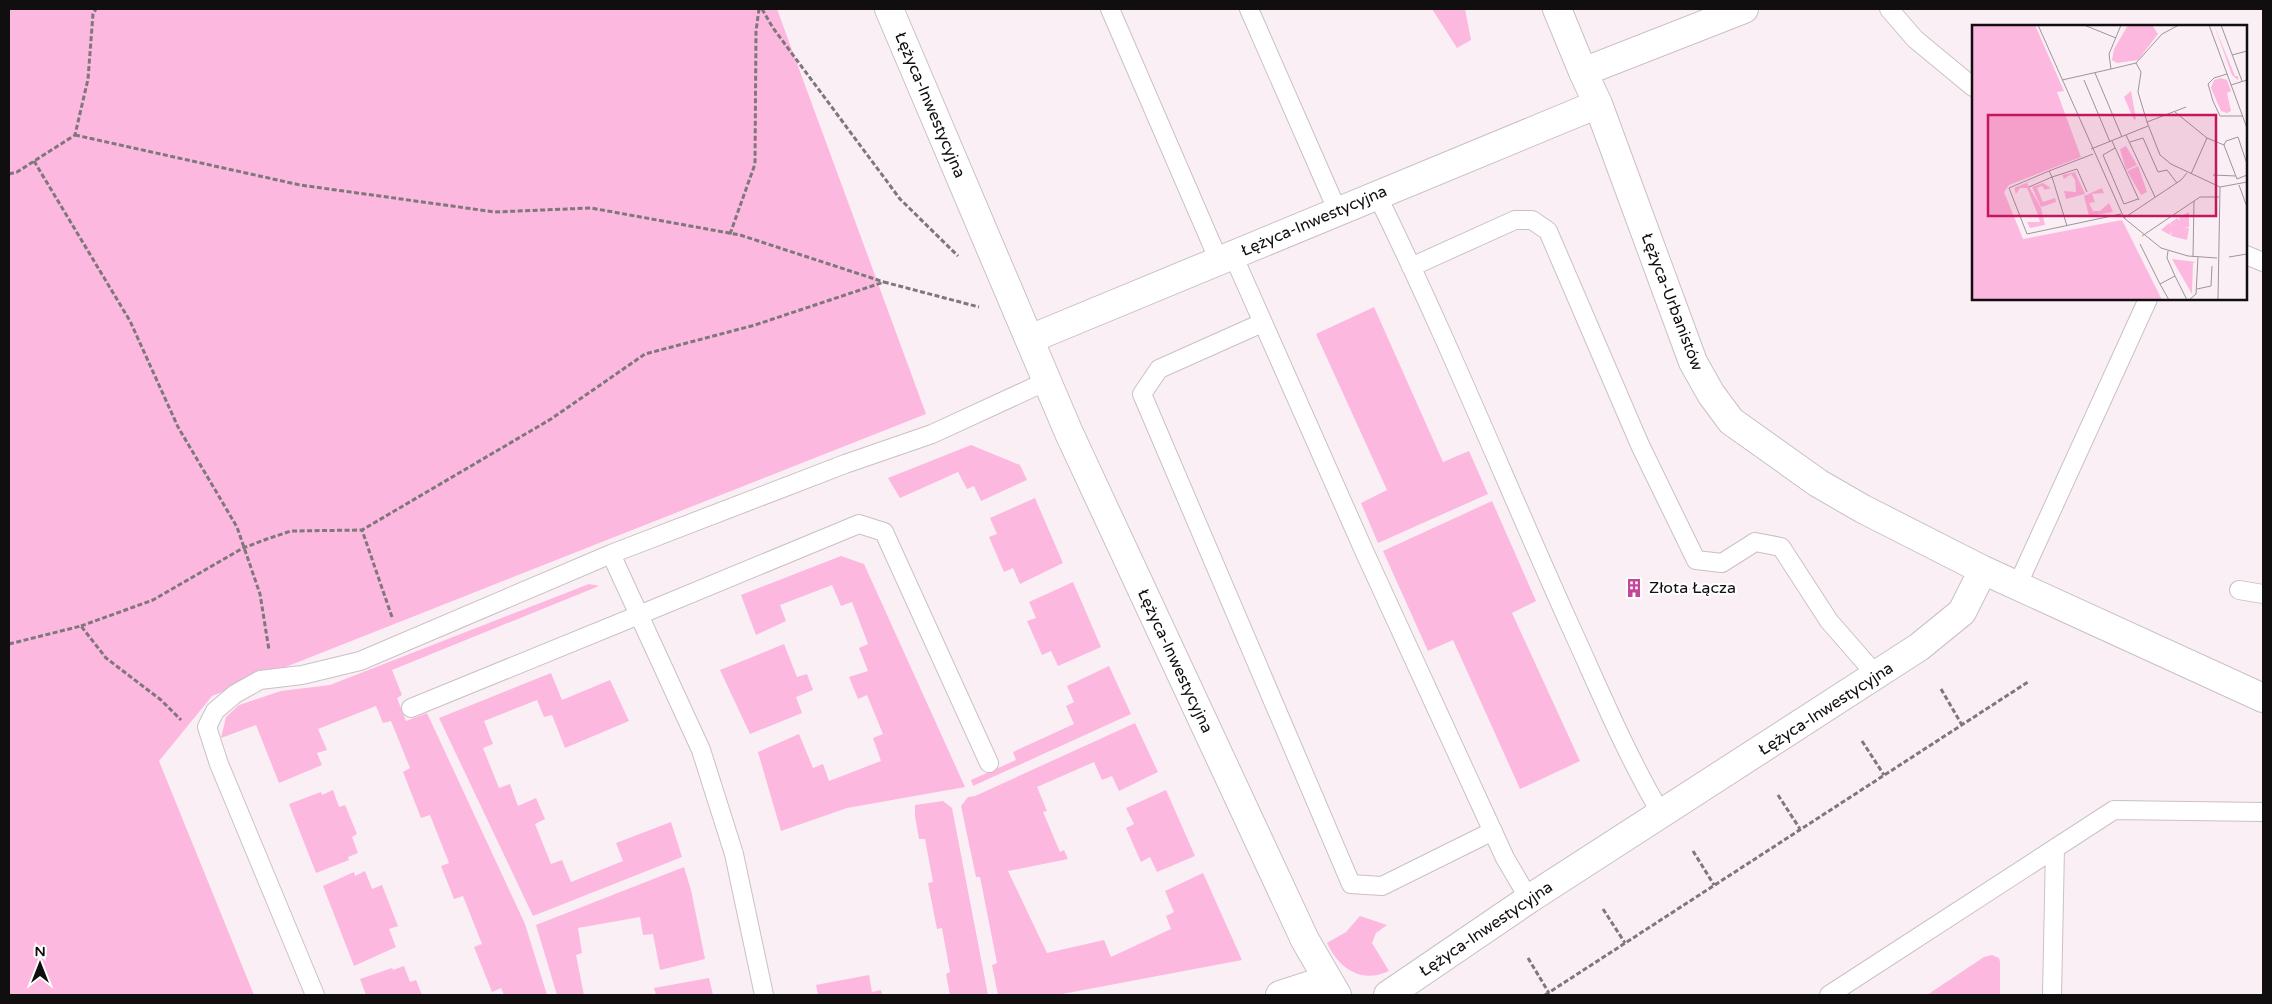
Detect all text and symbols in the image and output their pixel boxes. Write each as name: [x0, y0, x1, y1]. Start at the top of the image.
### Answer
inset map: [1972, 25, 2247, 300]
street label: Łężyca-Inwestycyjna: [890, 29, 970, 181]
street label: Łężyca-Inwestycyjna: [1238, 181, 1390, 261]
street label: Łężyca-Urbanistów: [1637, 230, 1708, 374]
building icon: Złota Łącza: [1623, 577, 1645, 599]
place label: Złota Łącza: [1649, 578, 1736, 598]
street label: Łężyca-Inwestycyjna: [1133, 586, 1217, 736]
street label: Łężyca-Inwestycyjna: [1755, 658, 1897, 760]
street label: Łężyca-Inwestycyjna: [1416, 877, 1556, 981]
north arrow: [15, 939, 65, 989]
text: N: [34, 943, 46, 960]

